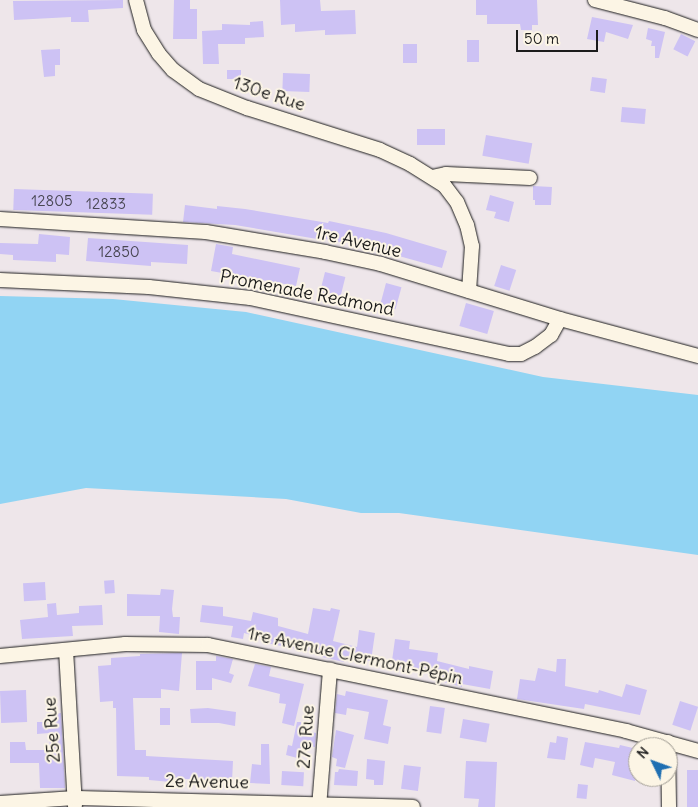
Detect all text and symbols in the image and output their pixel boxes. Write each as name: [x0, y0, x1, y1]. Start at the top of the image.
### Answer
scale bar: [518, 20, 600, 52]
text: 50 m: [524, 29, 559, 48]
street label: 130e Rue: [230, 72, 308, 116]
house number: 12805: [31, 192, 73, 210]
house number: 12833: [86, 195, 126, 213]
street label: 1re Avenue: [313, 222, 403, 262]
house number: 12850: [98, 243, 140, 261]
street label: Promenade Redmond: [218, 266, 396, 320]
street label: 1re Avenue Clermont-Pépin: [245, 623, 465, 689]
street label: 25e Rue: [39, 696, 65, 764]
street label: 27e Rue: [293, 705, 319, 769]
north arrow: [628, 737, 678, 787]
text: N: [633, 743, 653, 762]
street label: 2e Avenue: [165, 770, 249, 794]

